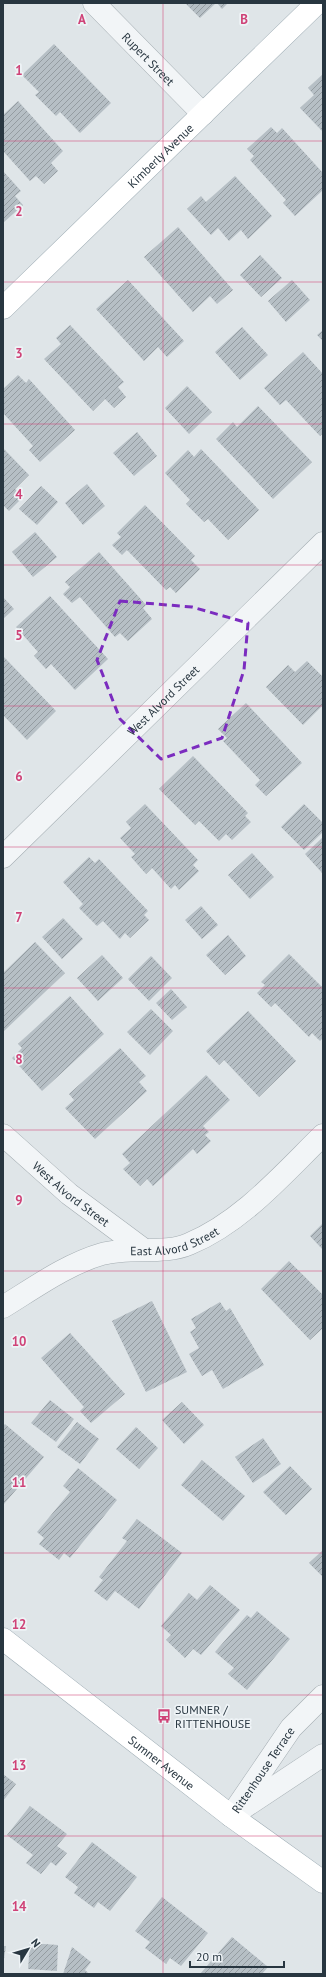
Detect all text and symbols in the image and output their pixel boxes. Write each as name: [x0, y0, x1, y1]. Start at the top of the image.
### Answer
text: A: [78, 11, 86, 28]
text: B: [240, 11, 248, 28]
street label: Rupert Street: [119, 29, 178, 88]
text: 1: [15, 62, 23, 79]
street label: Kimberly Avenue: [124, 120, 196, 191]
text: 2: [15, 203, 23, 220]
text: 3: [15, 345, 23, 362]
text: 4: [15, 486, 23, 503]
text: 5: [15, 627, 23, 644]
street label: West Alvord Street: [124, 662, 202, 739]
text: 6: [15, 768, 23, 785]
text: 7: [15, 909, 23, 926]
text: 8: [15, 1051, 23, 1068]
street label: West Alvord Street: [30, 1158, 113, 1229]
text: 9: [15, 1192, 23, 1209]
street label: East Alvord Street: [130, 1223, 221, 1258]
text: 10: [12, 1333, 26, 1350]
text: 11: [12, 1474, 26, 1491]
text: 12: [12, 1616, 26, 1633]
place label: SUMNER / RITTENHOUSE: [175, 1702, 251, 1731]
bus stop icon: SUMNER / RITTENHOUSE: [156, 1708, 172, 1724]
street label: Rittenhouse Terrace: [228, 1724, 297, 1816]
street label: Sumner Avenue: [126, 1732, 198, 1793]
text: 13: [12, 1757, 26, 1774]
text: 14: [12, 1898, 27, 1915]
north arrow: [8, 1929, 48, 1969]
text: N: [28, 1936, 44, 1950]
scale bar: [190, 1943, 284, 1969]
text: 20 m: [196, 1949, 222, 1964]

